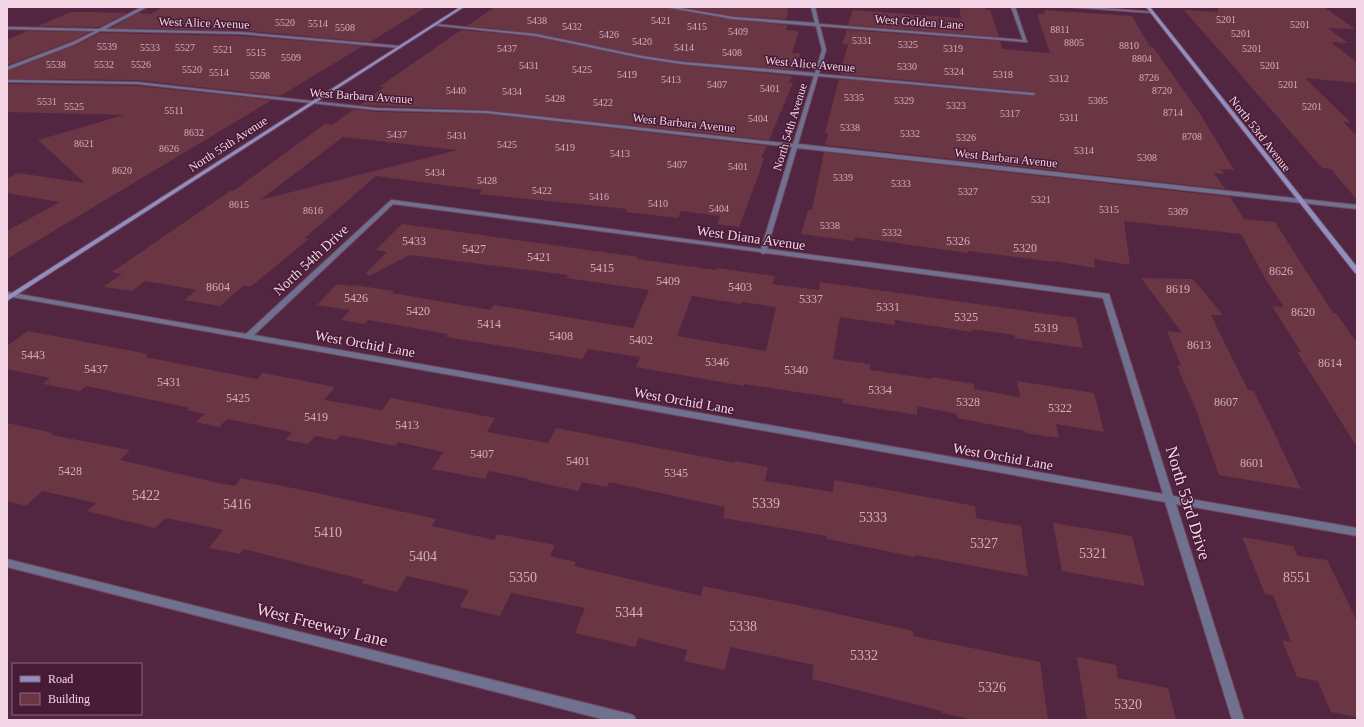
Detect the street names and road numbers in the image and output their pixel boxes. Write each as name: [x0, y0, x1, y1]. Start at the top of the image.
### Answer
street label: West Golden Lane: [874, 12, 964, 32]
street label: West Alice Avenue: [158, 14, 250, 32]
street label: West Alice Avenue: [764, 53, 856, 75]
street label: North 54th Avenue: [770, 81, 810, 173]
street label: West Barbara Avenue: [309, 85, 413, 107]
street label: North 53rd Avenue: [1226, 94, 1294, 174]
street label: West Barbara Avenue: [632, 111, 736, 135]
street label: North 55th Avenue: [186, 113, 270, 175]
street label: West Barbara Avenue: [954, 146, 1058, 170]
street label: North 54th Drive: [271, 222, 351, 298]
street label: West Diana Avenue: [696, 223, 806, 253]
street label: West Orchid Lane: [314, 328, 416, 360]
street label: West Orchid Lane: [633, 385, 735, 417]
street label: West Orchid Lane: [952, 441, 1054, 473]
street label: North 53rd Drive: [1162, 444, 1214, 562]
street label: West Freeway Lane: [254, 600, 390, 650]

